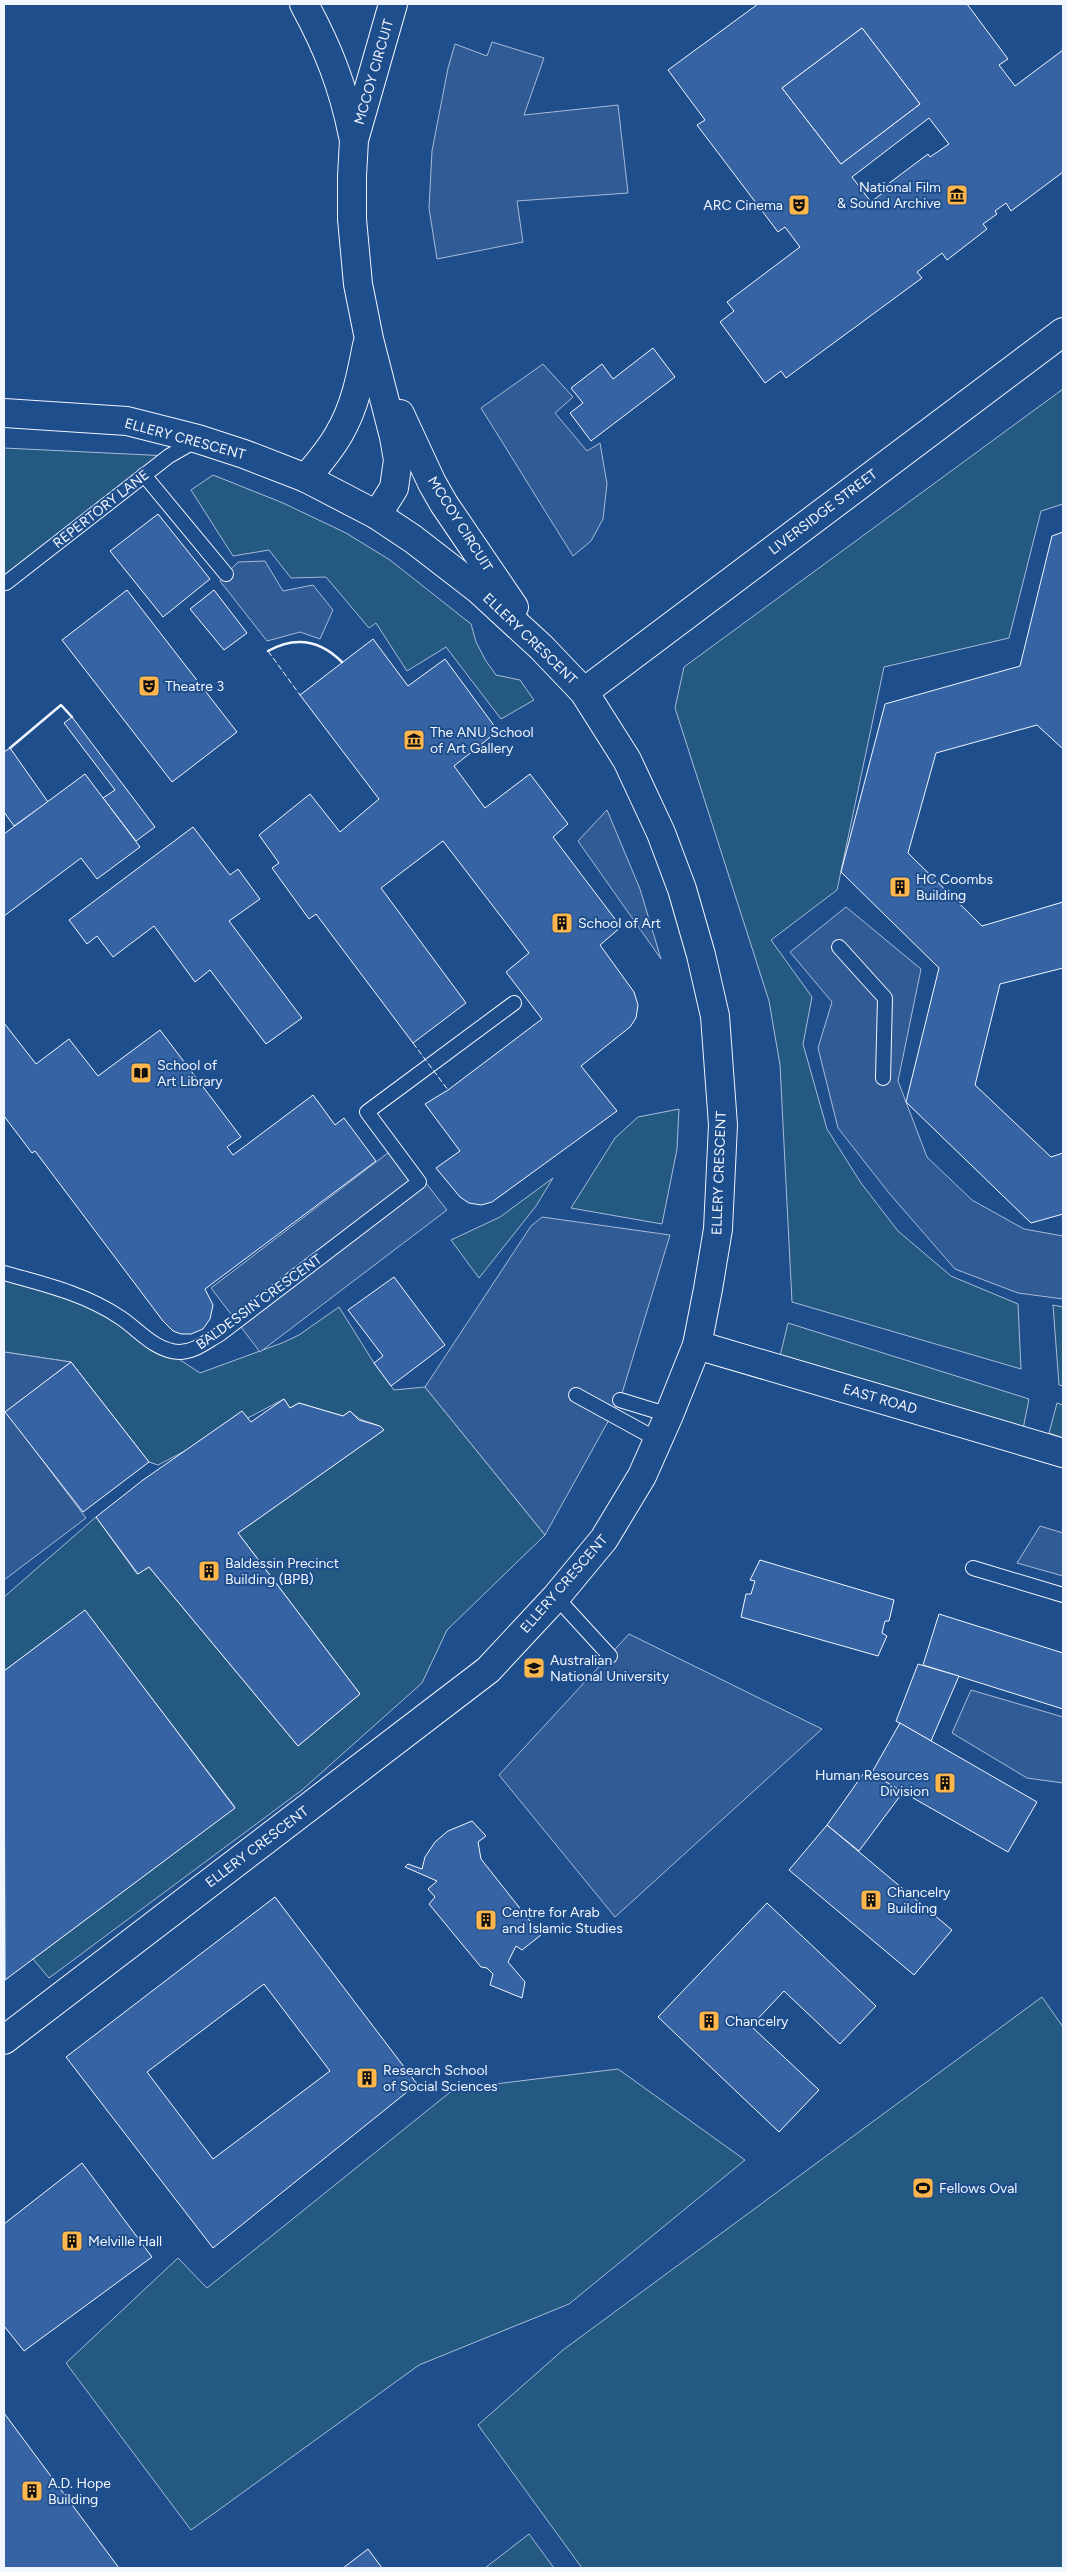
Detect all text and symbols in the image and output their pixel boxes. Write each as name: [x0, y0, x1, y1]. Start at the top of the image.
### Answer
street label: MCCOY CIRCUIT: [351, 17, 397, 127]
place label: National Film & Sound Archive: [837, 179, 941, 212]
museum icon: National Film & Sound Archive: [945, 183, 969, 207]
theatre icon: ARC Cinema: [787, 193, 811, 217]
place label: ARC Cinema: [703, 197, 783, 214]
street label: ELLERY CRESCENT: [123, 415, 248, 463]
street label: LIVERSIDGE STREET: [765, 465, 881, 558]
street label: REPERTORY LANE: [50, 466, 152, 552]
street label: MCCOY CIRCUIT: [424, 473, 496, 575]
street label: ELLERY CRESCENT: [479, 590, 581, 689]
theatre icon: Theatre 3: [137, 674, 161, 698]
place label: Theatre 3: [165, 678, 224, 695]
place label: The ANU School of Art Gallery: [430, 724, 534, 757]
museum icon: The ANU School of Art Gallery: [402, 728, 426, 752]
place label: HC Coombs Building: [916, 871, 993, 904]
building icon: HC Coombs Building: [888, 875, 912, 899]
building icon: School of Art: [550, 911, 574, 935]
place label: School of Art: [578, 915, 661, 932]
place label: School of Art Library: [157, 1057, 223, 1090]
library icon: School of Art Library: [129, 1061, 153, 1085]
street label: ELLERY CRESCENT: [708, 1110, 730, 1236]
street label: BALDESSIN CRESCENT: [193, 1251, 325, 1353]
street label: EAST ROAD: [841, 1380, 919, 1418]
street label: ELLERY CRESCENT: [517, 1531, 611, 1637]
place label: Baldessin Precinct Building (BPB): [225, 1555, 339, 1588]
building icon: Baldessin Precinct Building (BPB): [197, 1559, 221, 1583]
place label: Australian National University: [550, 1652, 670, 1685]
school or university icon: Australian National University: [522, 1656, 546, 1680]
place label: Human Resources Division: [815, 1767, 929, 1800]
building icon: Human Resources Division: [933, 1771, 957, 1795]
street label: ELLERY CRESCENT: [202, 1803, 312, 1891]
place label: Chancelry Building: [887, 1884, 951, 1917]
building icon: Chancelry Building: [859, 1888, 883, 1912]
place label: Centre for Arab and Islamic Studies: [502, 1904, 623, 1937]
building icon: Centre for Arab and Islamic Studies: [474, 1908, 498, 1932]
building icon: Chancelry: [697, 2009, 721, 2033]
place label: Chancelry: [725, 2013, 789, 2030]
place label: Research School of Social Sciences: [383, 2062, 498, 2095]
building icon: Research School of Social Sciences: [355, 2066, 379, 2090]
sports icon: Fellows Oval: [911, 2176, 935, 2200]
place label: Fellows Oval: [939, 2180, 1017, 2197]
building icon: Melville Hall: [60, 2229, 84, 2253]
place label: Melville Hall: [88, 2233, 162, 2250]
place label: A.D. Hope Building: [48, 2475, 111, 2508]
building icon: A.D. Hope Building: [20, 2479, 44, 2503]

